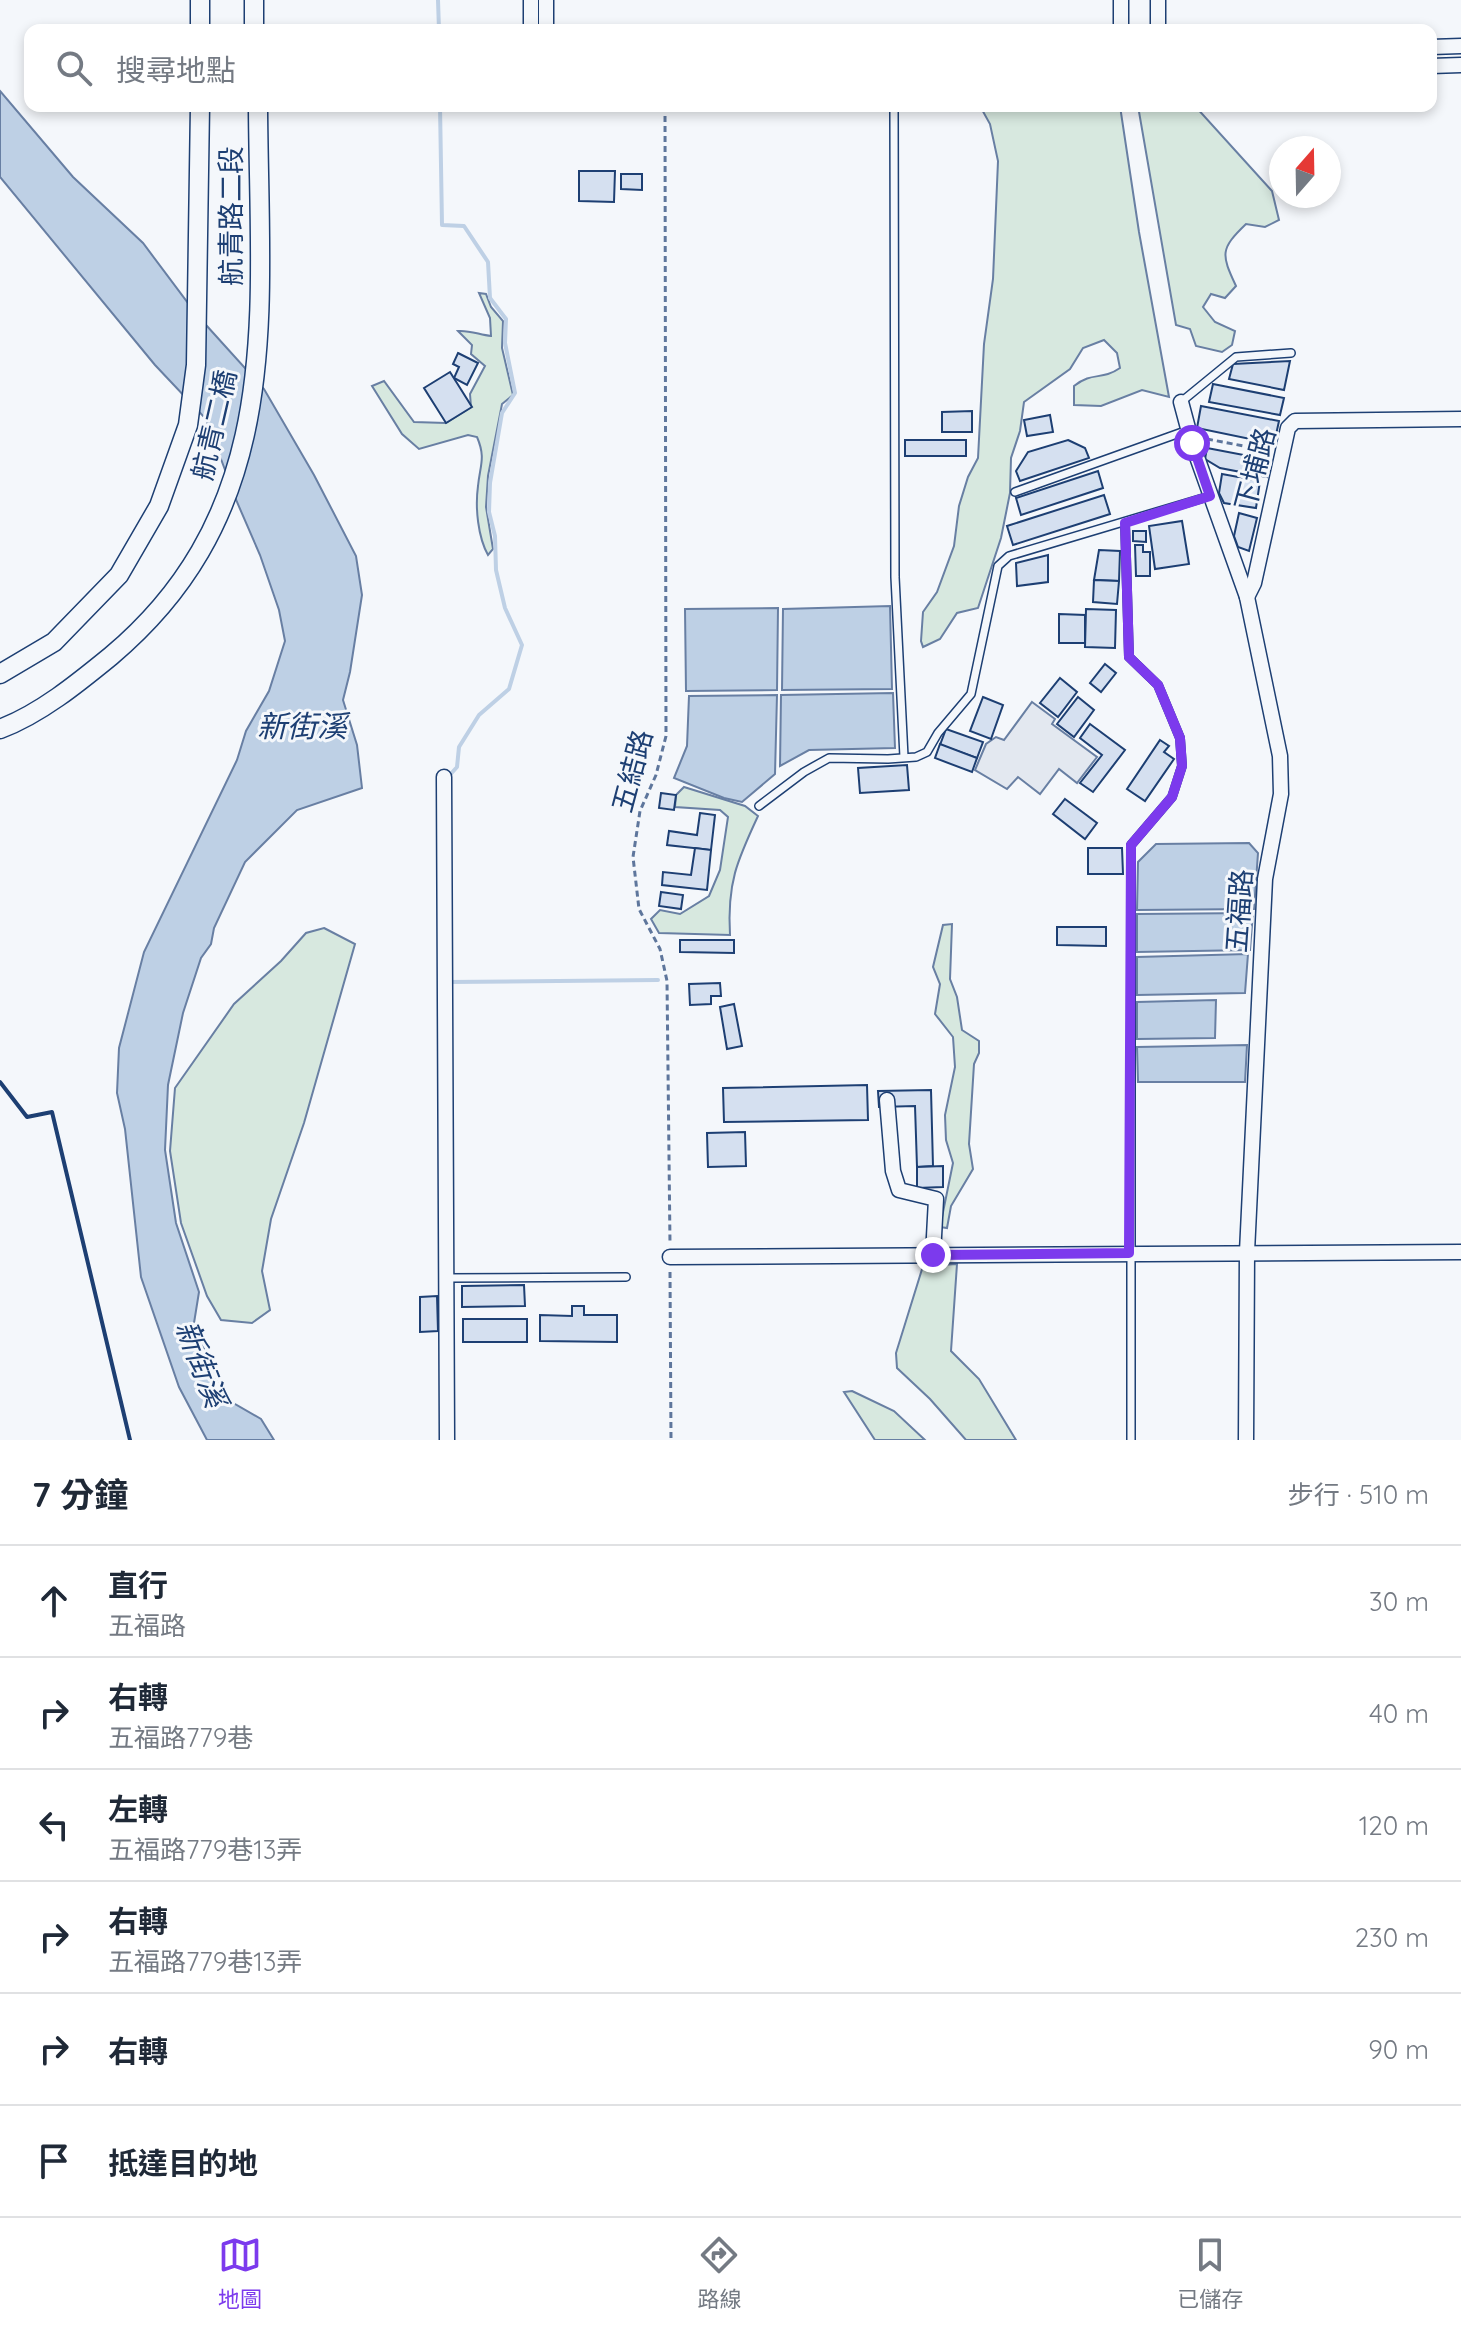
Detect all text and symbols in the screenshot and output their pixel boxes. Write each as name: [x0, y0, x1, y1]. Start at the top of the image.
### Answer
search box: [24, 24, 1437, 112]
icon: search: [52, 46, 96, 90]
text: 搜尋地點: [116, 51, 236, 89]
north arrow: [1269, 136, 1341, 208]
street label: 航青路二段: [213, 146, 248, 286]
street label: 航青二橋: [184, 366, 243, 483]
street label: 下埔路: [1227, 424, 1282, 514]
route start: [1174, 425, 1210, 461]
water label: 新街溪: [257, 707, 351, 745]
street label: 五結路: [604, 726, 659, 816]
street label: 五福路: [1218, 868, 1259, 954]
route end: [915, 1237, 951, 1273]
water label: 新街溪: [168, 1315, 237, 1416]
text: 7 分鐘: [32, 1473, 128, 1516]
text: 步行 · 510 m: [1288, 1478, 1429, 1511]
text: 直行: [108, 1566, 168, 1604]
icon: ahead: [32, 1579, 76, 1623]
text: 30 m: [1369, 1585, 1429, 1618]
text: 五福路: [108, 1609, 186, 1642]
text: 右轉: [108, 1678, 168, 1716]
icon: right: [32, 1691, 76, 1735]
text: 40 m: [1369, 1697, 1429, 1730]
text: 五福路779巷: [108, 1721, 253, 1754]
text: 左轉: [108, 1790, 168, 1828]
icon: left: [32, 1803, 76, 1847]
text: 120 m: [1359, 1809, 1429, 1842]
text: 五福路779巷13弄: [108, 1833, 302, 1866]
text: 右轉: [108, 1902, 168, 1940]
icon: right: [32, 1915, 76, 1959]
text: 230 m: [1355, 1921, 1429, 1954]
text: 五福路779巷13弄: [108, 1945, 302, 1978]
icon: right: [32, 2027, 76, 2071]
text: 右轉: [108, 2032, 168, 2070]
text: 90 m: [1368, 2033, 1429, 2066]
icon: arrive: [32, 2139, 76, 2183]
text: 抵達目的地: [108, 2144, 258, 2182]
tab: 地圖: [218, 2233, 262, 2313]
tab: 路線: [697, 2233, 741, 2313]
tab: 已儲存: [1177, 2233, 1243, 2313]

